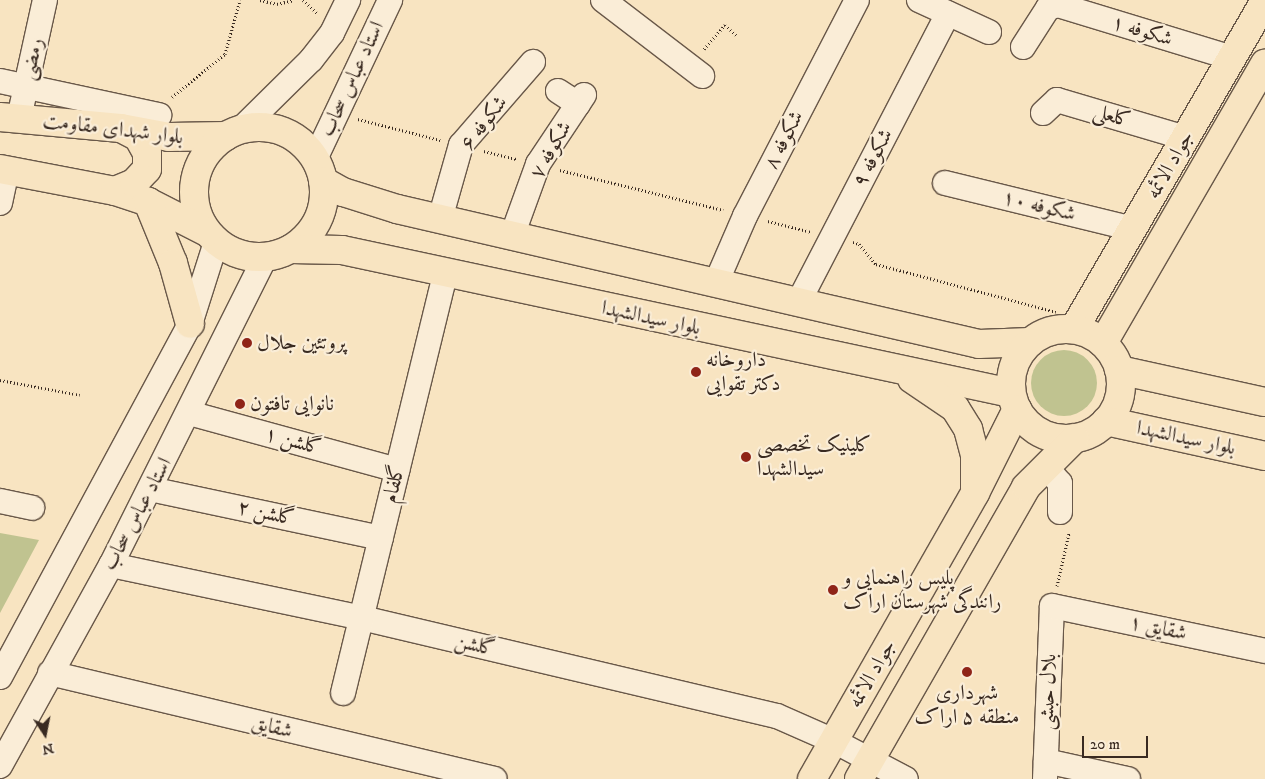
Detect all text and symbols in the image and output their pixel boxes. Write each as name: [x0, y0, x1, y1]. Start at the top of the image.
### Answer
street label: شکوفه ۱: [1108, 10, 1176, 52]
street label: استاد عباس سحاب: [314, 17, 390, 141]
street label: رمضی: [15, 35, 49, 83]
street label: شکوفه ۶: [455, 91, 513, 155]
street label: کلعلی: [1090, 99, 1134, 133]
street label: شکوفه ۸: [759, 106, 809, 174]
street label: بلوار شهدای مقاومت: [41, 108, 185, 150]
street label: شکوفه ۷: [524, 117, 578, 183]
street label: شکوفه ۹: [847, 125, 899, 191]
street label: جواد الائمه: [1140, 126, 1200, 204]
street label: شکوفه ۱۰: [1000, 185, 1078, 227]
street label: بلوار سیدالشهدا: [599, 295, 703, 341]
place label: پروتئین جلال: [257, 330, 346, 356]
marker: پروتئین جلال: [241, 337, 253, 349]
place label: داروخانه دکتر تقوایی: [706, 347, 780, 397]
marker: داروخانه دکتر تقوایی: [690, 366, 702, 378]
place label: نانوایی تافتون: [250, 391, 334, 417]
marker: نانوایی تافتون: [234, 398, 246, 410]
street label: بلوار سیدالشهدا: [1134, 415, 1238, 461]
street label: گلشن ۱: [262, 421, 324, 461]
place label: کلینیک تخصصی سیدالشهدا: [757, 432, 872, 482]
marker: کلینیک تخصصی سیدالشهدا: [739, 450, 753, 464]
street label: استاد عباس سحاب: [97, 453, 177, 575]
street label: گلفام: [377, 462, 411, 506]
street label: گلشن ۲: [235, 495, 297, 531]
place label: پلیس راهنمایی و رانندگی شهرستان اراک: [843, 565, 1001, 615]
marker: پلیس راهنمایی و رانندگی شهرستان اراک: [827, 584, 839, 596]
street label: شقایق ۱: [1127, 610, 1189, 646]
street label: گلشن: [452, 628, 498, 662]
street label: جواد الائمه: [842, 635, 902, 713]
street label: بلال حبشی: [1034, 653, 1062, 731]
marker: شهرداری منطقه ۵ اراک: [961, 666, 973, 678]
place label: شهرداری منطقه ۵ اراک: [915, 680, 1019, 730]
north arrow: [20, 709, 70, 759]
street label: شقایق: [249, 710, 295, 744]
scale bar: [1085, 726, 1151, 758]
text: 20 m: [1090, 735, 1120, 754]
text: N: [41, 739, 55, 759]

